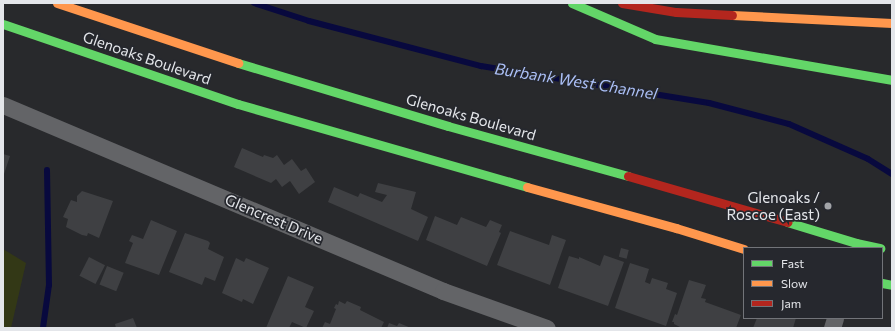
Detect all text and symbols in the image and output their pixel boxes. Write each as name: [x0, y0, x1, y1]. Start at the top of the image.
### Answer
street label: Glenoaks Boulevard: [81, 28, 213, 88]
water label: Burbank West Channel: [493, 59, 659, 103]
street label: Glenoaks Boulevard: [404, 90, 538, 144]
place label: Glenoaks / Roscoe (East): [726, 188, 820, 223]
street label: Glencrest Drive: [222, 190, 326, 248]
marker: Glenoaks / Roscoe (East): [823, 201, 833, 211]
legend: [743, 247, 883, 319]
text: Fast: [781, 256, 804, 270]
text: Slow: [781, 276, 808, 290]
text: Jam: [781, 296, 801, 310]

